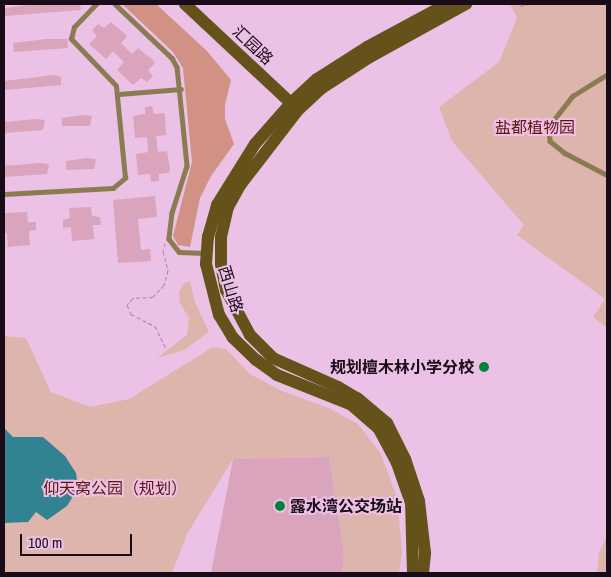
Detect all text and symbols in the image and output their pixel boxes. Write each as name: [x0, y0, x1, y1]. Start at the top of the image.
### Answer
street label: 汇园路: [229, 22, 277, 68]
park label: 盐都植物园: [495, 117, 575, 137]
street label: 西山路: [215, 263, 247, 315]
place label: 规划檀木林小学分校: [330, 357, 474, 377]
marker: 规划檀木林小学分校: [478, 361, 490, 373]
park label: 仰天窝公园（规划）: [43, 478, 187, 498]
place label: 露水湾公交场站: [290, 496, 402, 516]
marker: 露水湾公交场站: [274, 500, 286, 512]
scale bar: [22, 524, 135, 556]
text: 100 m: [28, 532, 62, 553]

